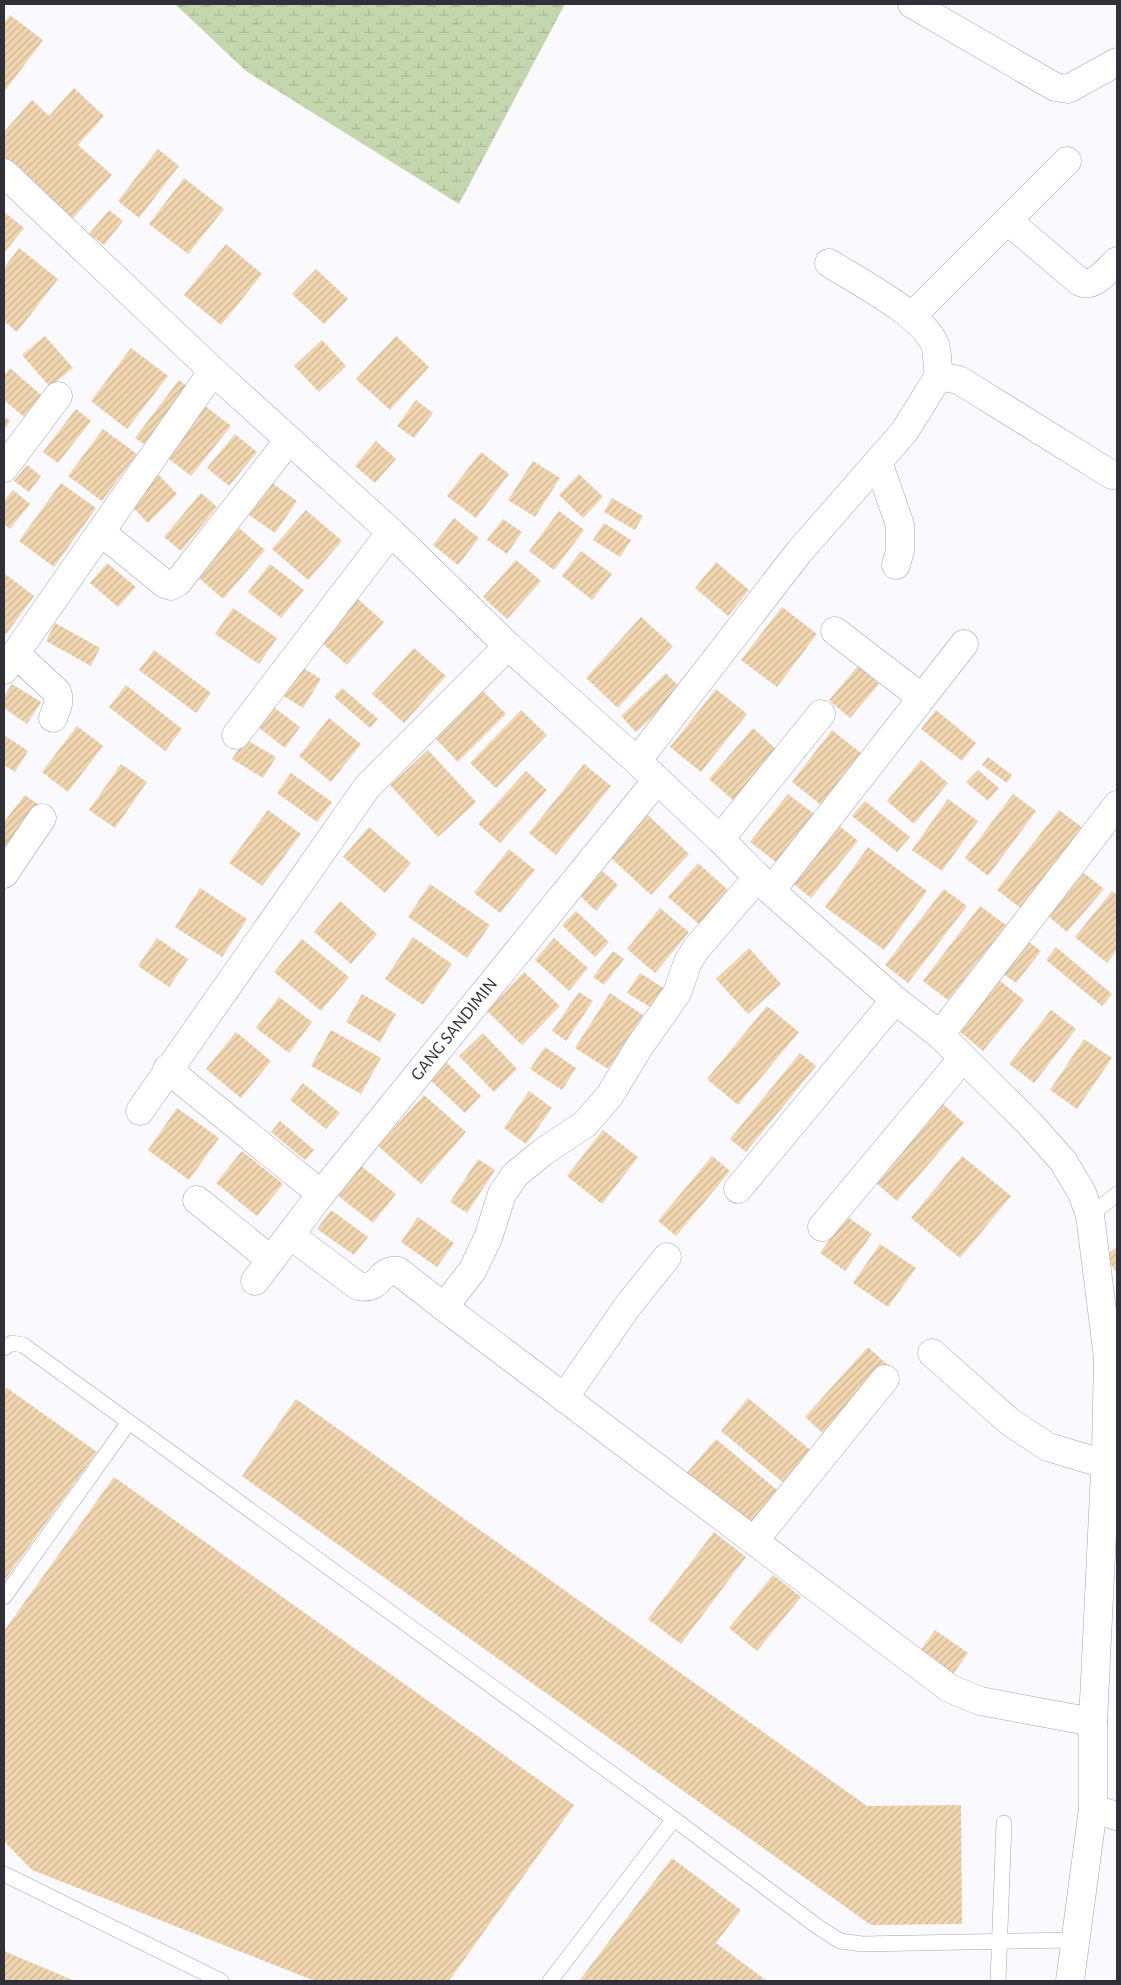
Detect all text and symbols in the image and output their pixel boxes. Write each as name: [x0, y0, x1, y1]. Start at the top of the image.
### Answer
street label: GANG SANDIMIN: [408, 975, 501, 1084]

